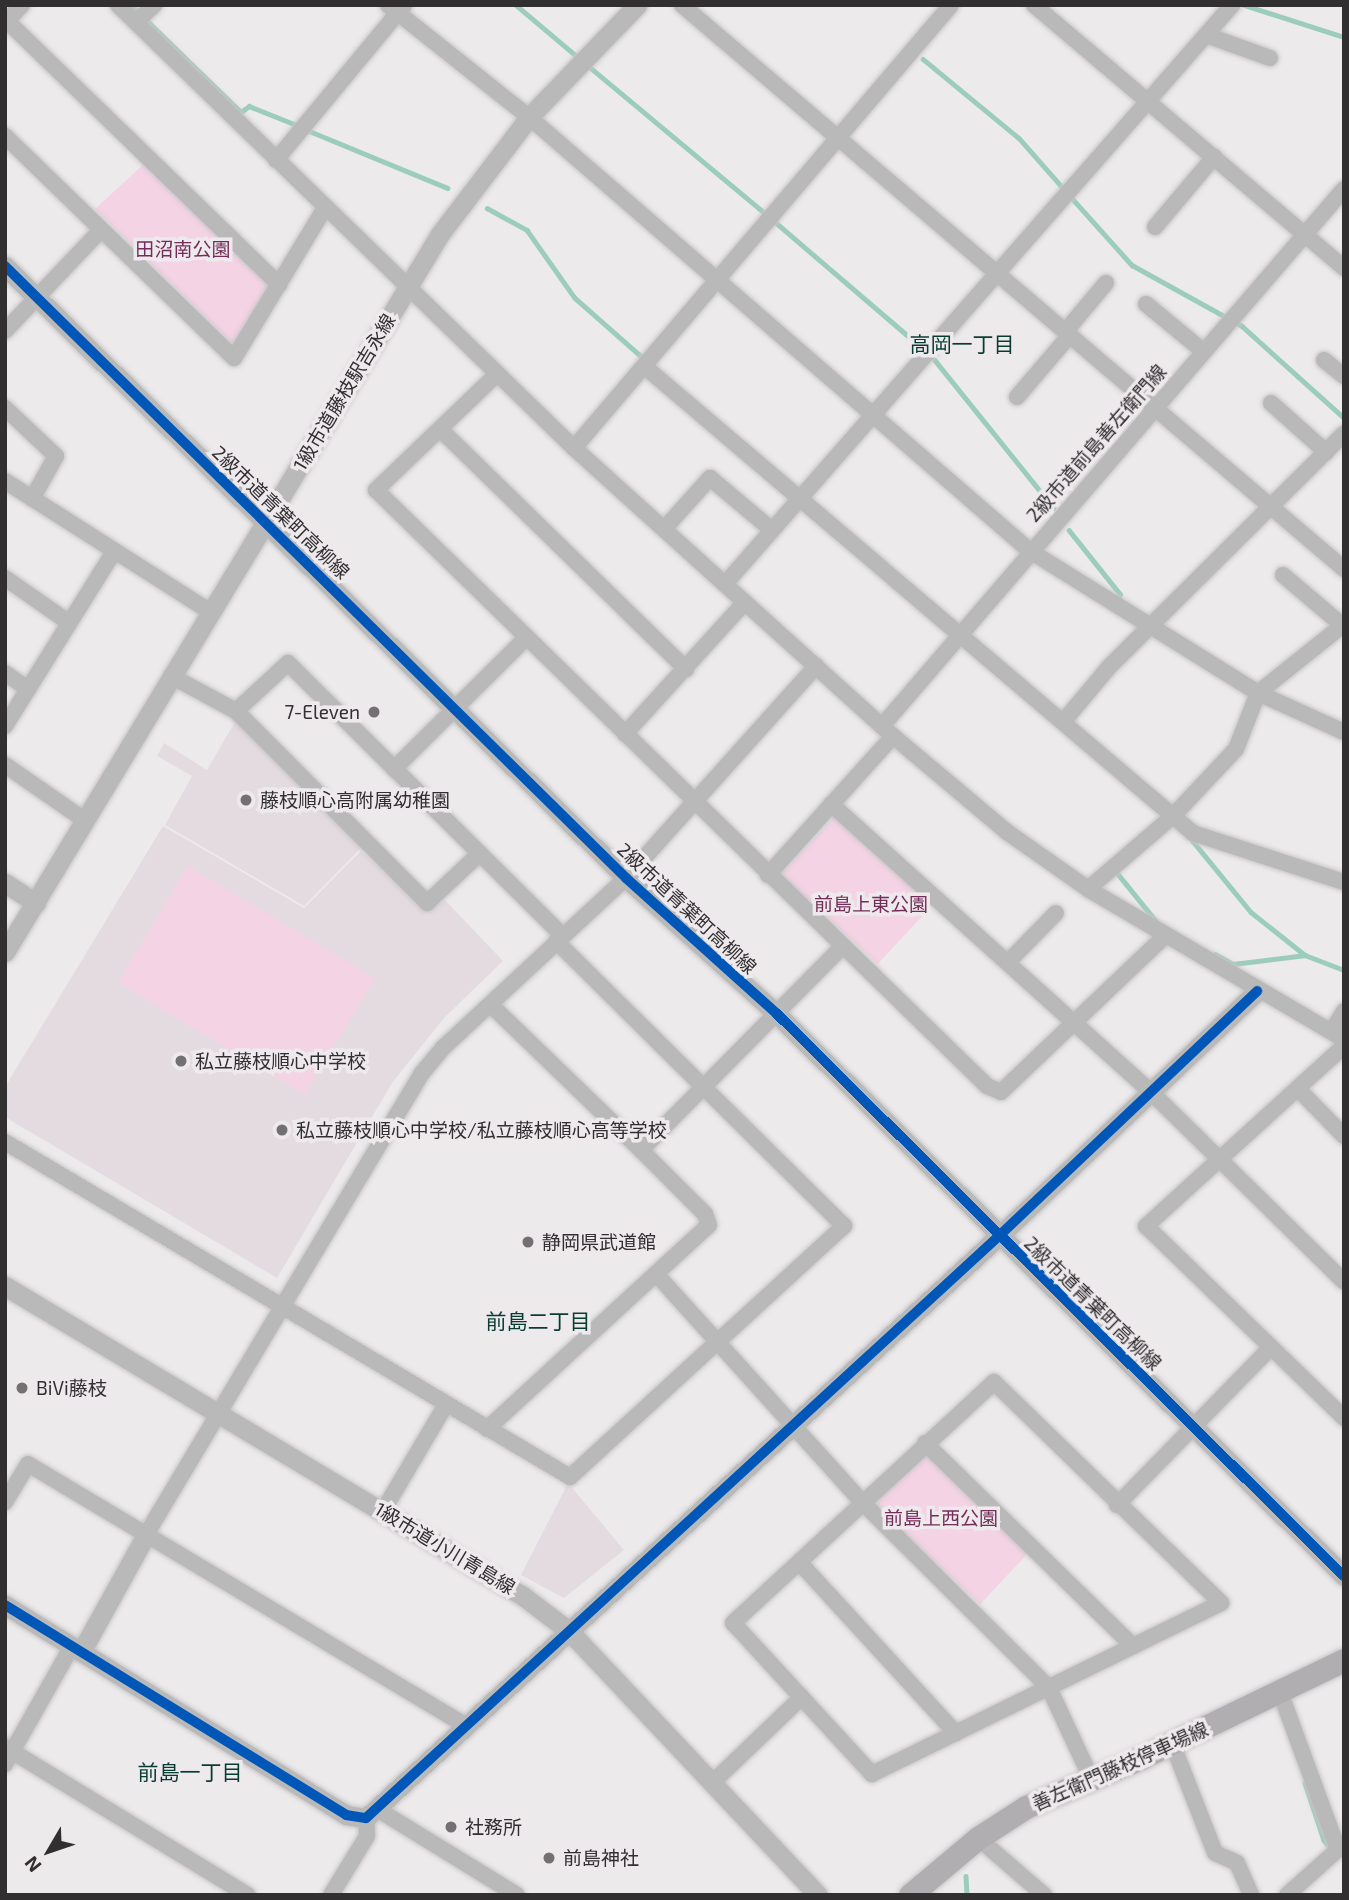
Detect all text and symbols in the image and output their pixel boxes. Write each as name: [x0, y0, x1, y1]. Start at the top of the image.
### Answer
park label: 田沼南公園: [136, 238, 230, 260]
street label: 1級市道藤枝駅吉永線: [288, 310, 400, 474]
district label: 高岡一丁目: [910, 331, 1014, 357]
street label: 2級市道前島善左衛門線: [1022, 360, 1170, 526]
street label: 2級市道青葉町高柳線: [208, 441, 354, 583]
place label: 7-Eleven: [285, 701, 360, 723]
marker: 7-Eleven: [366, 704, 382, 720]
place label: 藤枝順心高附属幼稚園: [260, 789, 450, 811]
marker: 藤枝順心高附属幼稚園: [238, 792, 254, 808]
street label: 2級市道青葉町高柳線: [613, 838, 761, 978]
park label: 前島上東公園: [814, 893, 928, 915]
place label: 私立藤枝順心中学校: [195, 1050, 366, 1072]
marker: 私立藤枝順心中学校: [173, 1053, 189, 1069]
place label: 私立藤枝順心中学校/私立藤枝順心高等学校: [296, 1119, 667, 1141]
marker: 私立藤枝順心中学校/私立藤枝順心高等学校: [274, 1122, 290, 1138]
place label: 静岡県武道館: [542, 1231, 656, 1253]
street label: 2級市道青葉町高柳線: [1020, 1232, 1166, 1374]
marker: 静岡県武道館: [520, 1234, 536, 1250]
district label: 前島二丁目: [486, 1308, 590, 1334]
place label: BiVi藤枝: [36, 1377, 107, 1399]
marker: BiVi藤枝: [14, 1380, 30, 1396]
street label: 1級市道小川青島線: [371, 1497, 519, 1599]
park label: 前島上西公園: [884, 1507, 998, 1529]
street label: 善左衛門藤枝停車場線: [1029, 1717, 1211, 1815]
district label: 前島一丁目: [138, 1759, 242, 1785]
north arrow: [14, 1816, 84, 1886]
place label: 社務所: [465, 1816, 522, 1838]
marker: 社務所: [443, 1819, 459, 1835]
place label: 前島神社: [563, 1847, 639, 1869]
marker: 前島神社: [541, 1850, 557, 1866]
text: N: [19, 1852, 46, 1877]

